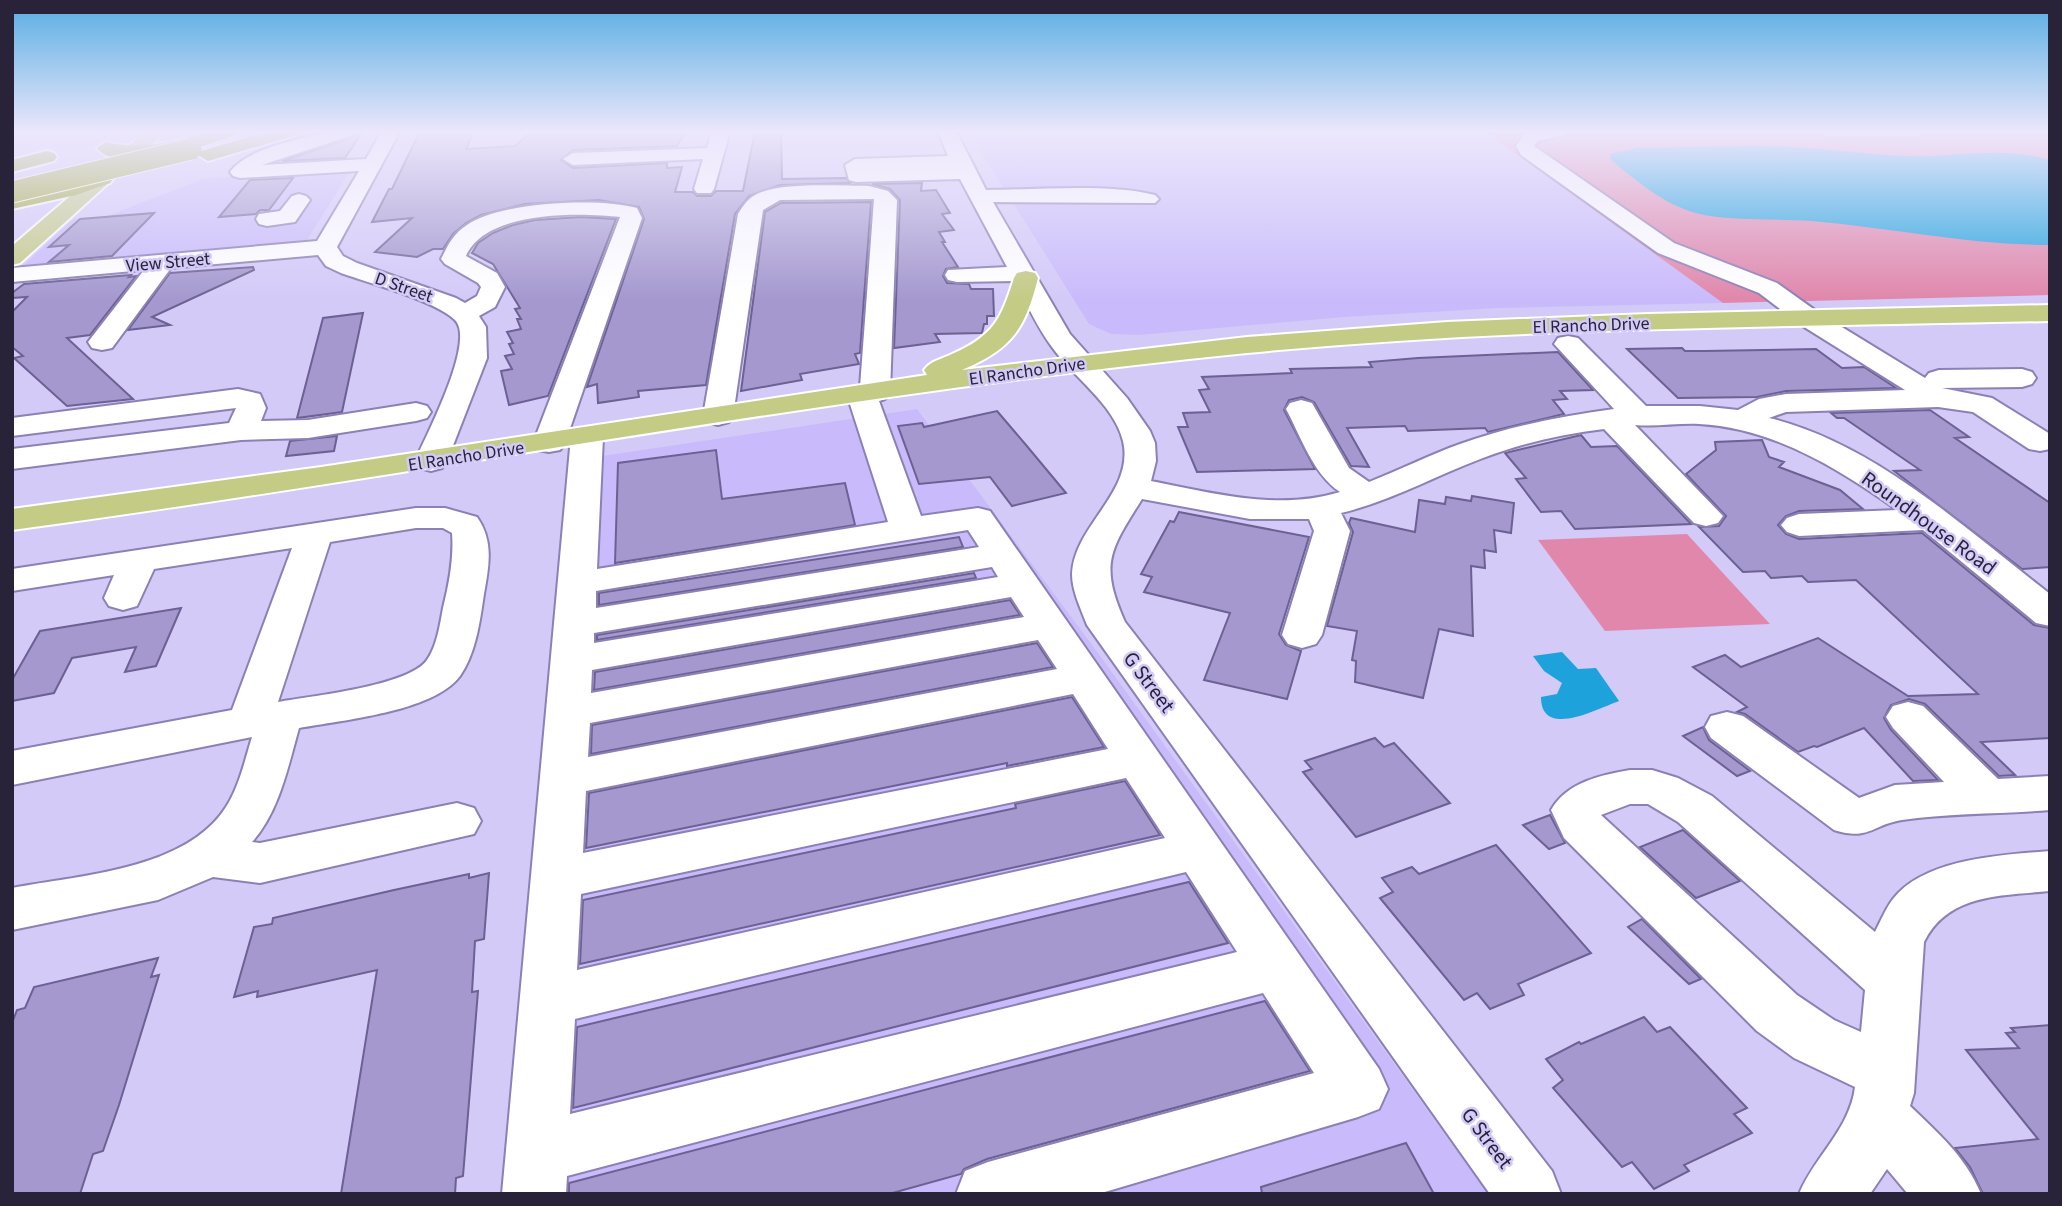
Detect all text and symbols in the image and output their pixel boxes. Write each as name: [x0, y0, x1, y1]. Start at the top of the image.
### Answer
street label: View Street: [125, 246, 211, 279]
street label: D Street: [372, 266, 436, 309]
street label: El Rancho Drive: [1532, 311, 1650, 340]
street label: El Rancho Drive: [967, 351, 1087, 392]
street label: El Rancho Drive: [406, 435, 526, 478]
street label: Roundhouse Road: [1855, 464, 2003, 582]
street label: G Street: [1116, 645, 1182, 719]
street label: G Street: [1454, 1101, 1520, 1175]

